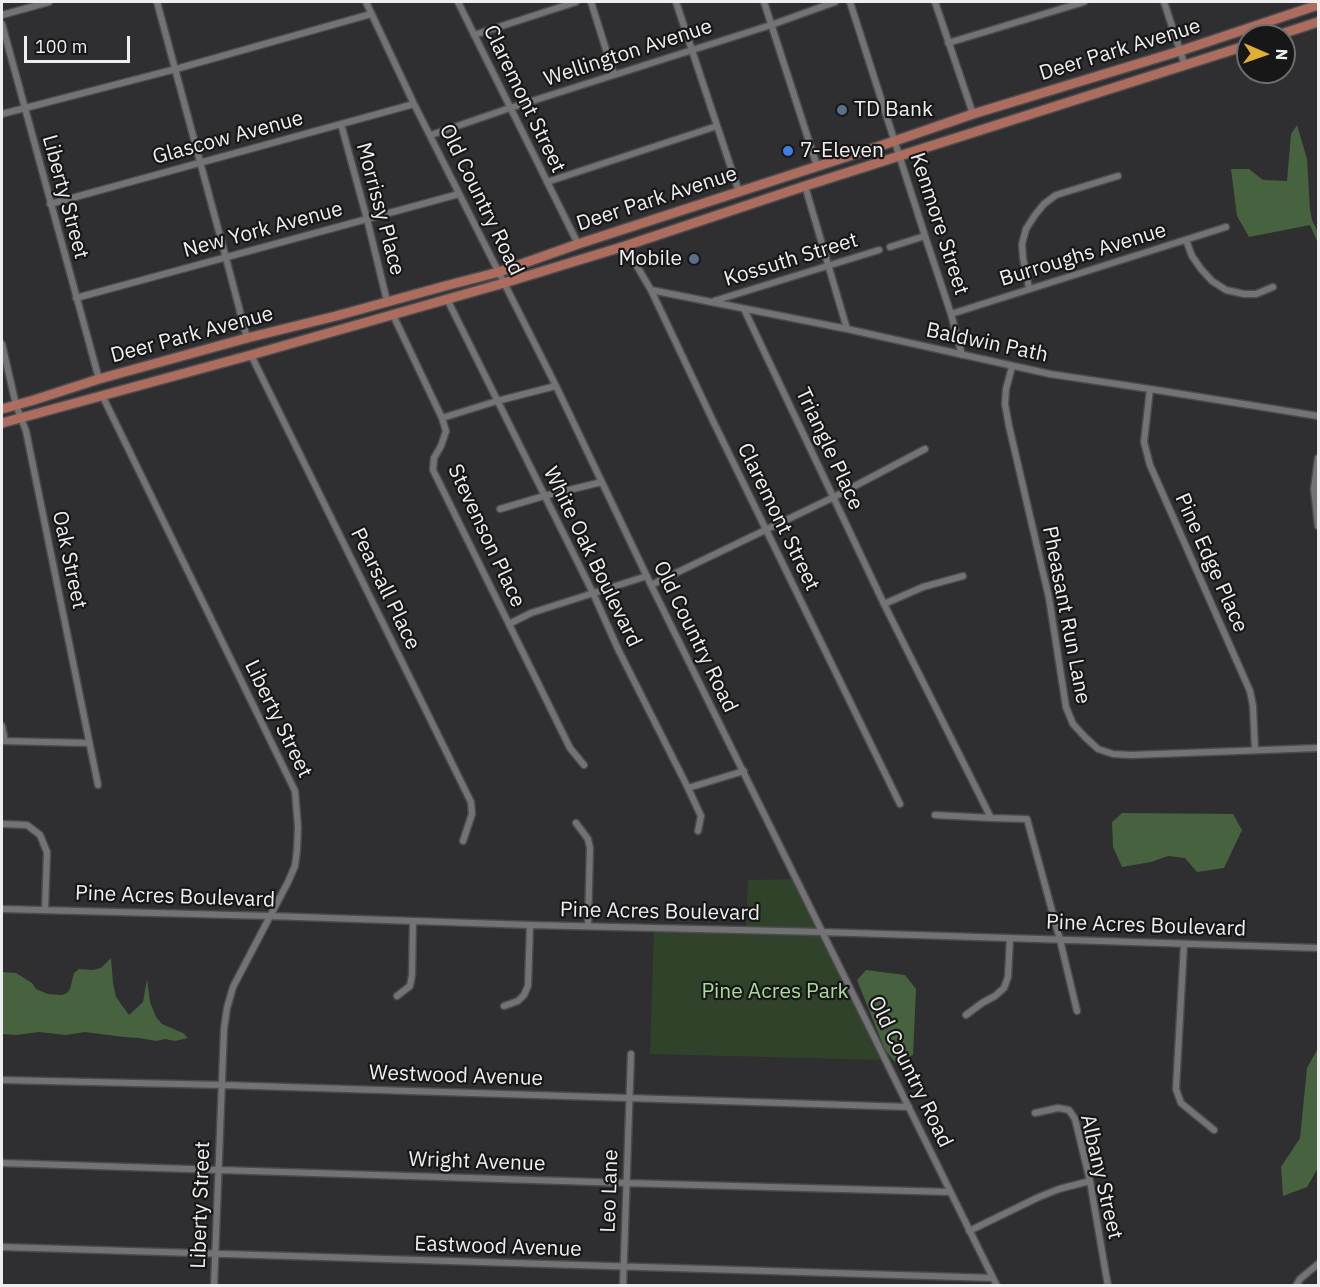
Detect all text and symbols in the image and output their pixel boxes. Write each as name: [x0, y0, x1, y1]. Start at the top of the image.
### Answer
street label: Deer Park Avenue: [1036, 13, 1204, 87]
street label: Wellington Avenue: [541, 14, 715, 92]
street label: Claremont Street: [477, 21, 571, 177]
scale bar: [27, 24, 134, 62]
north arrow: [1236, 24, 1296, 84]
text: 100 m: [35, 35, 87, 58]
text: N: [1272, 48, 1292, 61]
place label: TD Bank: [854, 97, 933, 123]
marker: TD Bank: [835, 103, 849, 117]
street label: Glascow Avenue: [150, 106, 306, 170]
street label: Old Country Road: [433, 120, 529, 280]
street label: Liberty Street: [36, 132, 94, 262]
place label: 7-Eleven: [800, 138, 884, 164]
street label: Morrissy Place: [350, 140, 410, 278]
marker: 7-Eleven: [781, 144, 795, 158]
street label: Kenmore Street: [904, 150, 974, 298]
street label: Deer Park Avenue: [574, 161, 740, 237]
street label: New York Avenue: [180, 197, 346, 263]
street label: Burroughs Avenue: [997, 218, 1169, 292]
street label: Kossuth Street: [721, 228, 861, 292]
place label: Mobile: [619, 246, 682, 272]
marker: Mobile: [687, 252, 701, 266]
street label: Deer Park Avenue: [108, 301, 276, 369]
street label: Baldwin Path: [924, 318, 1050, 368]
street label: Triangle Place: [790, 384, 868, 514]
street label: Claremont Street: [731, 439, 825, 595]
street label: Stevenson Place: [442, 460, 530, 612]
street label: White Oak Boulevard: [537, 463, 647, 651]
street label: Pine Edge Place: [1169, 490, 1253, 636]
street label: Oak Street: [46, 509, 92, 611]
street label: Pearsall Place: [345, 524, 425, 654]
street label: Pheasant Run Lane: [1036, 524, 1096, 706]
street label: Old Country Road: [647, 557, 743, 717]
street label: Liberty Street: [239, 656, 317, 782]
street label: Pine Acres Boulevard: [74, 881, 276, 913]
street label: Pine Acres Boulevard: [560, 898, 760, 926]
street label: Pine Acres Boulevard: [1045, 910, 1247, 942]
park label: Pine Acres Park: [701, 979, 849, 1005]
street label: Old Country Road: [862, 992, 958, 1152]
street label: Westwood Avenue: [369, 1060, 543, 1092]
street label: Albany Street: [1074, 1112, 1128, 1242]
street label: Liberty Street: [186, 1141, 216, 1269]
street label: Wright Avenue: [408, 1147, 546, 1177]
street label: Leo Lane: [596, 1149, 624, 1233]
street label: Eastwood Avenue: [414, 1231, 582, 1263]

